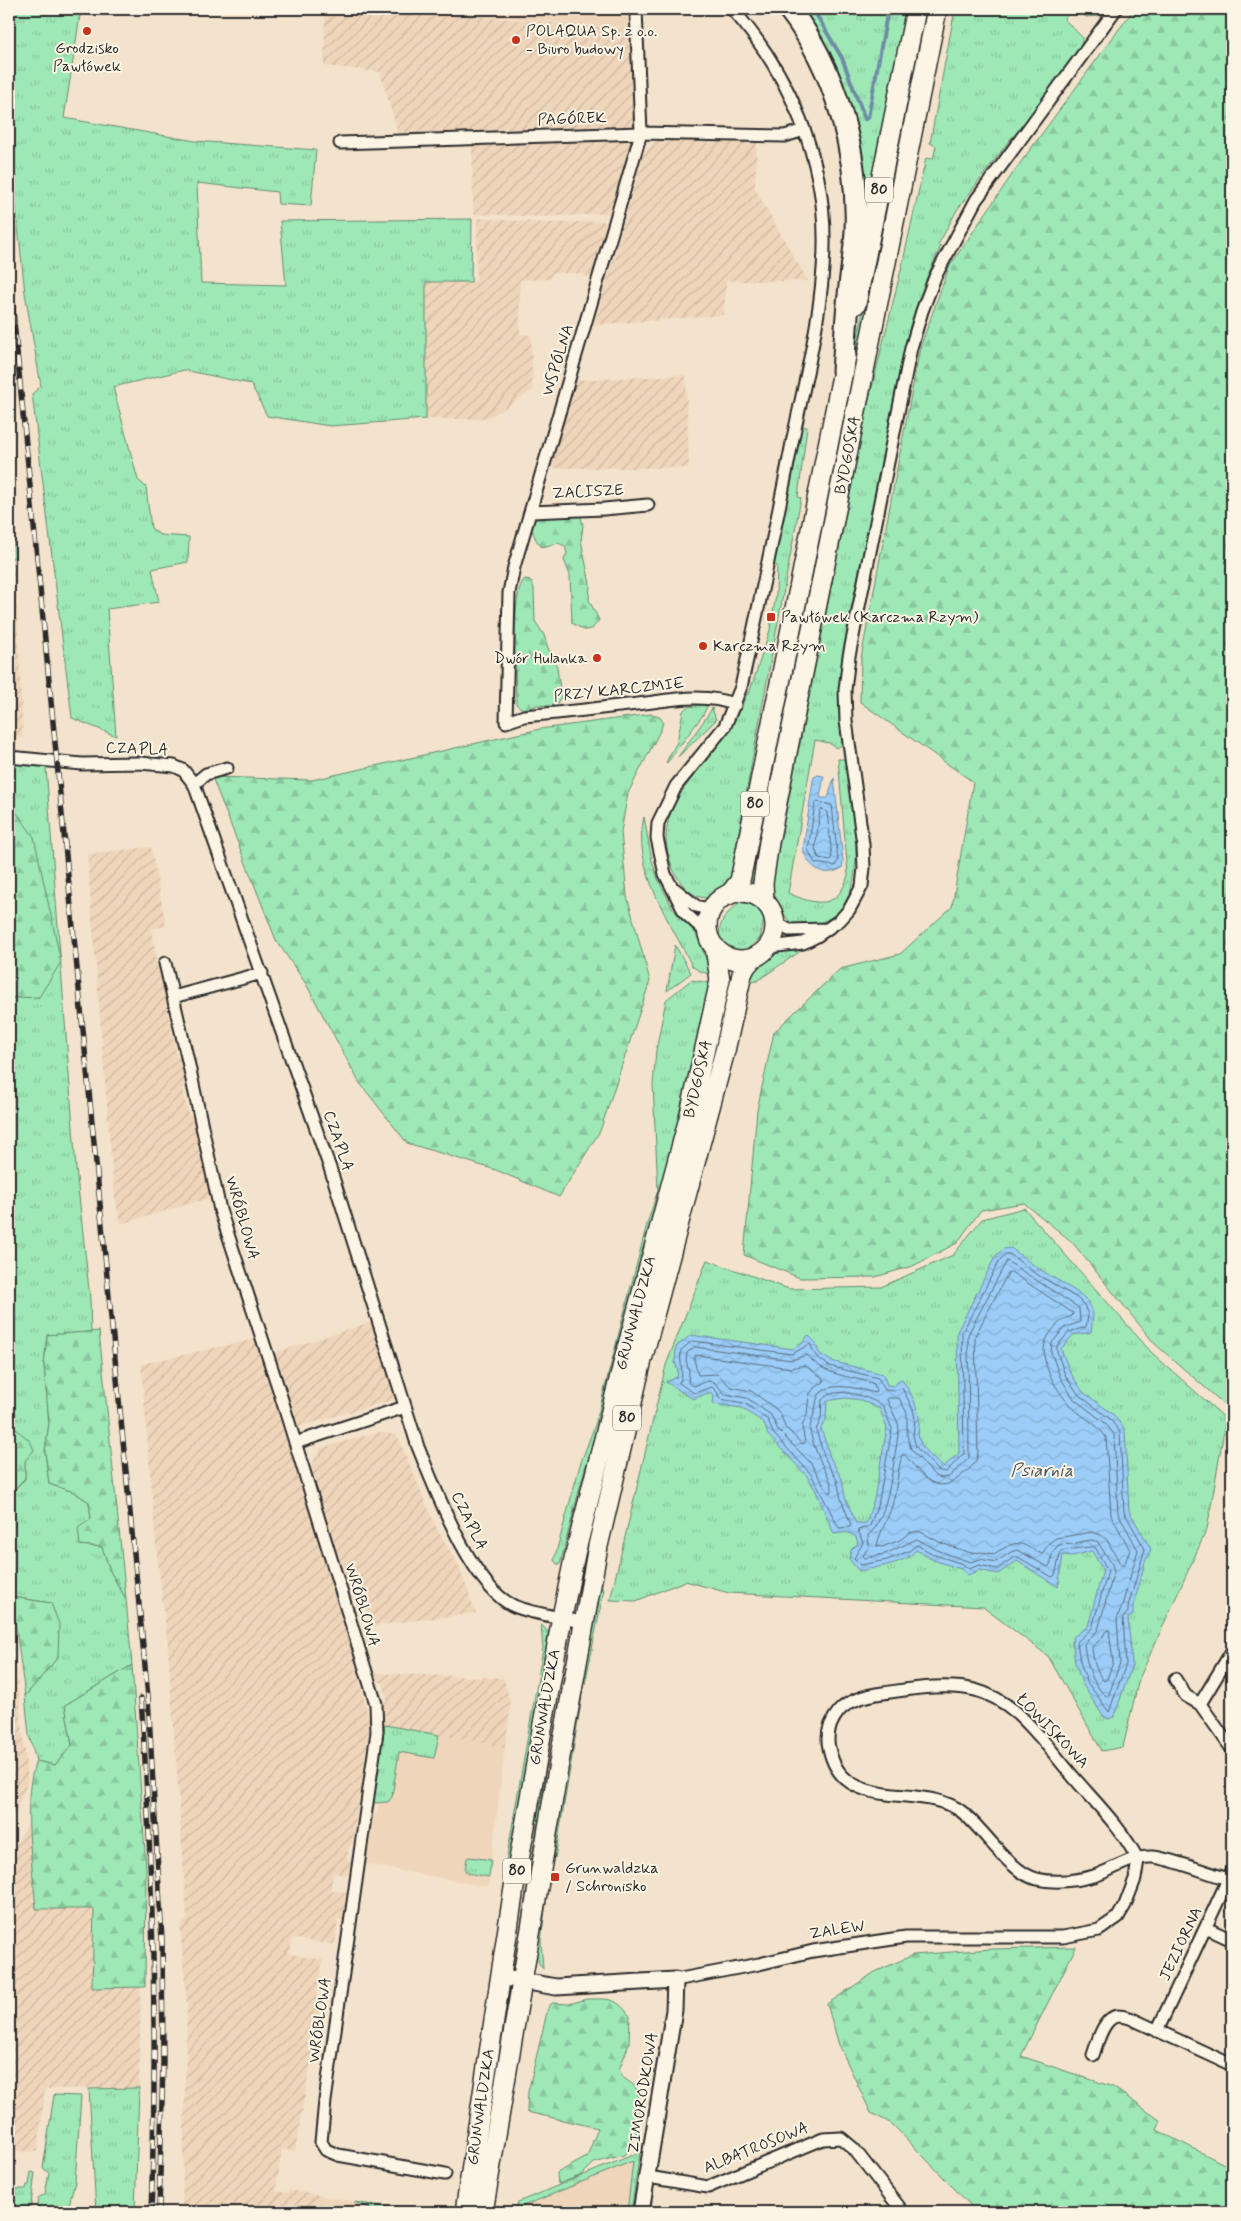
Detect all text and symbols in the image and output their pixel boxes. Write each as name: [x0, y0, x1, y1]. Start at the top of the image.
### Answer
place label: POLAQUA Sp. z o.o. - Biuro budowy: [526, 21, 657, 60]
marker: Grodzisko Pawłówek: [81, 25, 93, 37]
marker: POLAQUA Sp. z o.o. - Biuro budowy: [510, 34, 522, 46]
place label: Grodzisko Pawłówek: [53, 38, 121, 77]
street label: PAGÓREK: [537, 107, 607, 131]
road number: 80: [865, 178, 893, 202]
street label: WSPÓLNA: [537, 321, 579, 399]
street label: BYDGOSKA: [830, 414, 866, 496]
street label: ZACISZE: [552, 480, 624, 504]
place label: Pawłówek (Karczma Rzym): [781, 607, 979, 628]
marker: Pawłówek (Karczma Rzym): [765, 611, 777, 623]
place label: Karczma Rzym: [713, 636, 826, 657]
marker: Karczma Rzym: [697, 640, 709, 652]
place label: Dwór Hulanka: [494, 648, 587, 669]
marker: Dwór Hulanka: [591, 652, 603, 664]
street label: PRZY KARCZMIE: [553, 673, 685, 707]
street label: CZAPLA: [105, 737, 169, 761]
road number: 80: [741, 792, 769, 816]
street label: BYDGOSKA: [679, 1038, 717, 1120]
street label: CZAPLA: [318, 1108, 358, 1174]
street label: WRÓBLOWA: [220, 1174, 264, 1262]
street label: GRUNWALDZKA: [611, 1254, 661, 1372]
road number: 80: [613, 1406, 641, 1430]
water label: Psiarnia: [1011, 1459, 1073, 1483]
street label: CZAPLA: [446, 1488, 492, 1554]
street label: WRÓBLOWA: [339, 1561, 385, 1649]
street label: GRUNWALDZKA: [524, 1647, 566, 1767]
street label: ŁOWISKOWA: [1011, 1689, 1093, 1773]
road number: 80: [503, 1858, 531, 1884]
place label: Grunwaldzka / Schronisko: [565, 1858, 659, 1897]
marker: Grunwaldzka / Schronisko: [549, 1871, 561, 1883]
street label: JEZIORNA: [1155, 1904, 1207, 1984]
street label: ZALEW: [808, 1915, 866, 1945]
street label: WRÓBLOWA: [304, 1976, 336, 2064]
street label: ZIMORODKOWA: [623, 2031, 663, 2155]
street label: GRUNWALDZKA: [462, 2047, 500, 2167]
street label: ALBATROSOWA: [700, 2117, 812, 2179]

